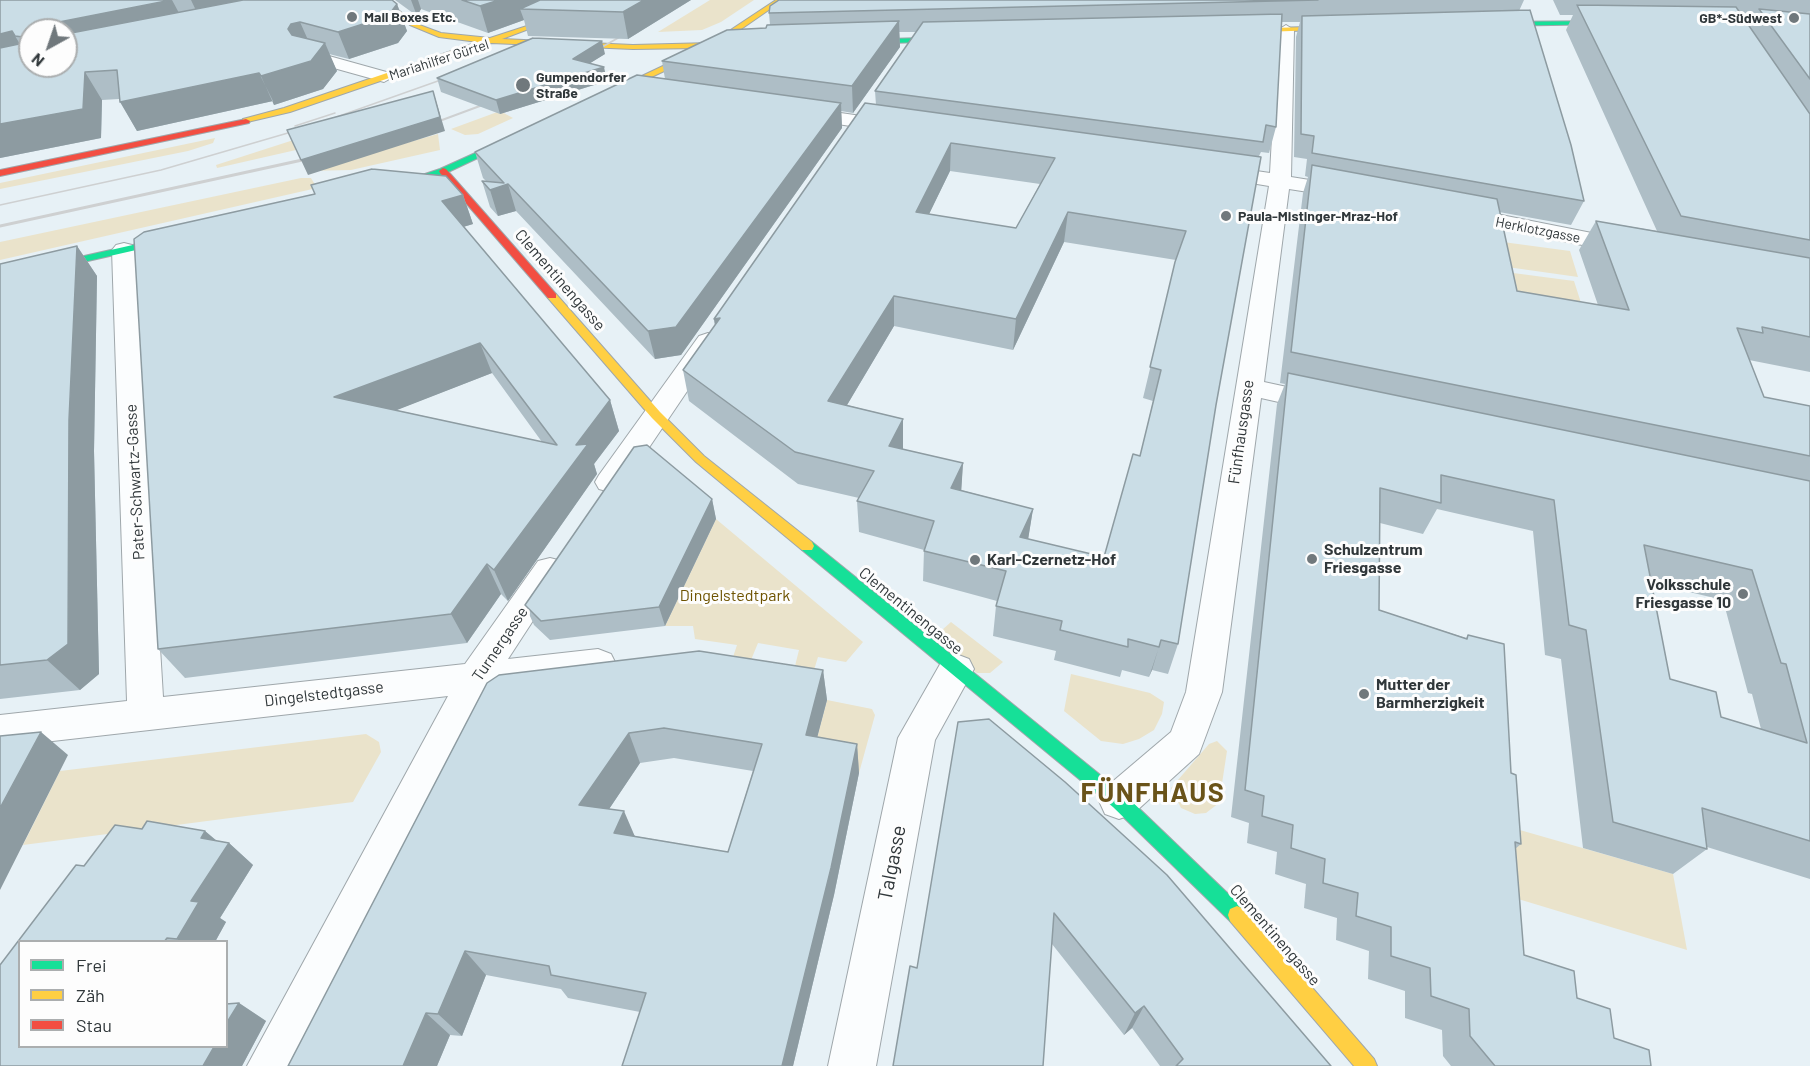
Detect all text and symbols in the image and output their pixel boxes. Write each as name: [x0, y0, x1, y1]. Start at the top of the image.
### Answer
place label: Mail Boxes Etc.: [364, 9, 456, 25]
marker: Mail Boxes Etc.: [345, 10, 359, 24]
place label: GB*-Südwest: [1699, 10, 1782, 26]
marker: GB*-Südwest: [1787, 11, 1801, 25]
north arrow: [18, 18, 78, 78]
street label: Mariahilfer Gürtel: [387, 36, 491, 84]
text: N: [27, 50, 48, 71]
place label: Gumpendorfer Straße: [536, 69, 626, 102]
marker: Gumpendorfer Straße: [514, 76, 532, 94]
place label: Paula-Mistinger-Mraz-Hof: [1238, 208, 1398, 224]
marker: Paula-Mistinger-Mraz-Hof: [1219, 209, 1233, 223]
street label: Herklotzgasse: [1494, 214, 1582, 246]
street label: Clementinengasse: [511, 225, 609, 335]
street label: Fünfhausgasse: [1224, 379, 1258, 485]
street label: Pater-Schwartz-Gasse: [121, 403, 149, 561]
place label: Schulzentrum Friesgasse: [1324, 540, 1423, 578]
place label: Karl-Czernetz-Hof: [987, 550, 1116, 570]
marker: Schulzentrum Friesgasse: [1305, 552, 1319, 566]
marker: Karl-Czernetz-Hof: [968, 553, 982, 567]
street label: Clementinengasse: [855, 563, 967, 659]
place label: Volksschule Friesgasse 10: [1636, 575, 1731, 613]
park label: Dingelstedtpark: [680, 586, 790, 606]
marker: Volksschule Friesgasse 10: [1736, 587, 1750, 601]
street label: Turnergasse: [468, 603, 532, 685]
place label: Mutter der Barmherzigkeit: [1376, 675, 1484, 713]
street label: Dingelstedtgasse: [263, 677, 385, 711]
marker: Mutter der Barmherzigkeit: [1357, 687, 1371, 701]
district label: FÜNFHAUS: [1081, 777, 1225, 809]
street label: Talgasse: [873, 823, 911, 903]
street label: Clementinengasse: [1226, 880, 1324, 990]
legend: [18, 940, 228, 1048]
text: Frei: [76, 954, 107, 976]
text: Zäh: [76, 984, 105, 1006]
text: Stau: [76, 1014, 112, 1036]

